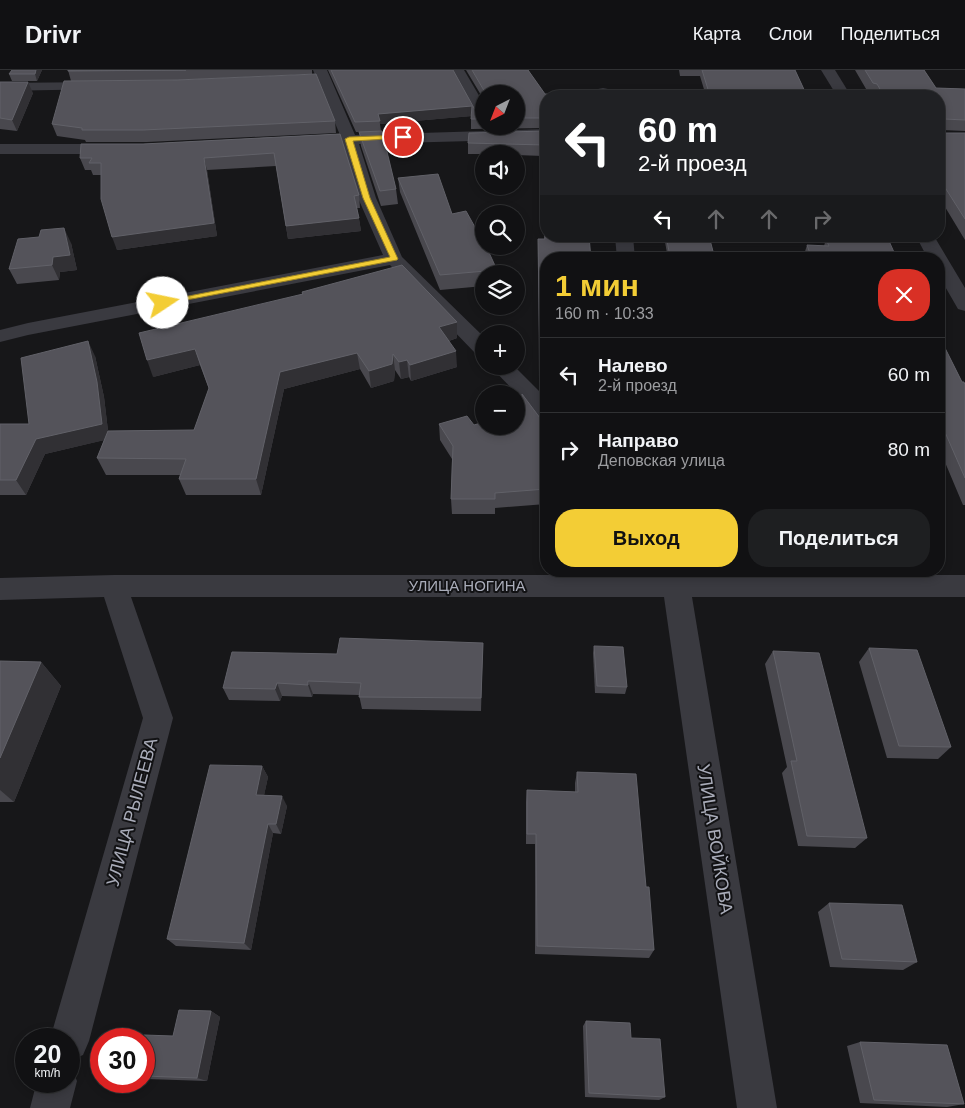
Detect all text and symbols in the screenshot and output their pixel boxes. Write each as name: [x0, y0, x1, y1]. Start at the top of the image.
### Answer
text: Drivr: [25, 21, 81, 48]
text: Карта: [693, 24, 741, 44]
text: Слои: [769, 24, 813, 44]
text: Поделиться: [841, 24, 940, 44]
north arrow: [475, 85, 525, 135]
map controls: [475, 85, 525, 435]
icon: left: [555, 110, 620, 175]
text: 60 m: [638, 110, 718, 149]
pin: [382, 116, 424, 158]
icon: arrive: [389, 123, 417, 151]
button: sound: [475, 145, 525, 195]
text: 2-й проезд: [638, 151, 747, 176]
button: search: [475, 205, 525, 255]
icon: left: [649, 205, 677, 233]
icon: ahead: [702, 205, 730, 233]
icon: ahead: [755, 205, 783, 233]
icon: right: [808, 205, 836, 233]
button: layers: [475, 265, 525, 315]
text: 1 мин: [555, 269, 639, 302]
button: close: [878, 269, 930, 321]
position arrow: [136, 276, 188, 328]
text: 160 m · 10:33: [555, 305, 654, 322]
button: +: [475, 325, 525, 375]
text: Налево: [598, 355, 668, 376]
icon: left: [555, 361, 583, 389]
text: 60 m: [888, 364, 930, 385]
text: 2-й проезд: [598, 377, 677, 394]
button: −: [475, 385, 525, 435]
text: Направо: [598, 430, 679, 451]
icon: right: [555, 436, 583, 464]
text: 80 m: [888, 439, 930, 460]
text: Деповская улица: [598, 452, 725, 469]
button: Выход: [555, 509, 738, 567]
button: Поделиться: [748, 509, 930, 567]
street label: УЛИЦА НОГИНА: [408, 577, 526, 594]
street label: УЛИЦА РЫЛЕЕВА: [103, 735, 161, 889]
street label: УЛИЦА ВОЙКОВА: [693, 762, 738, 916]
speed limit sign: 30: [90, 1028, 155, 1093]
text: 20: [34, 1040, 61, 1068]
text: km/h: [34, 1066, 61, 1080]

